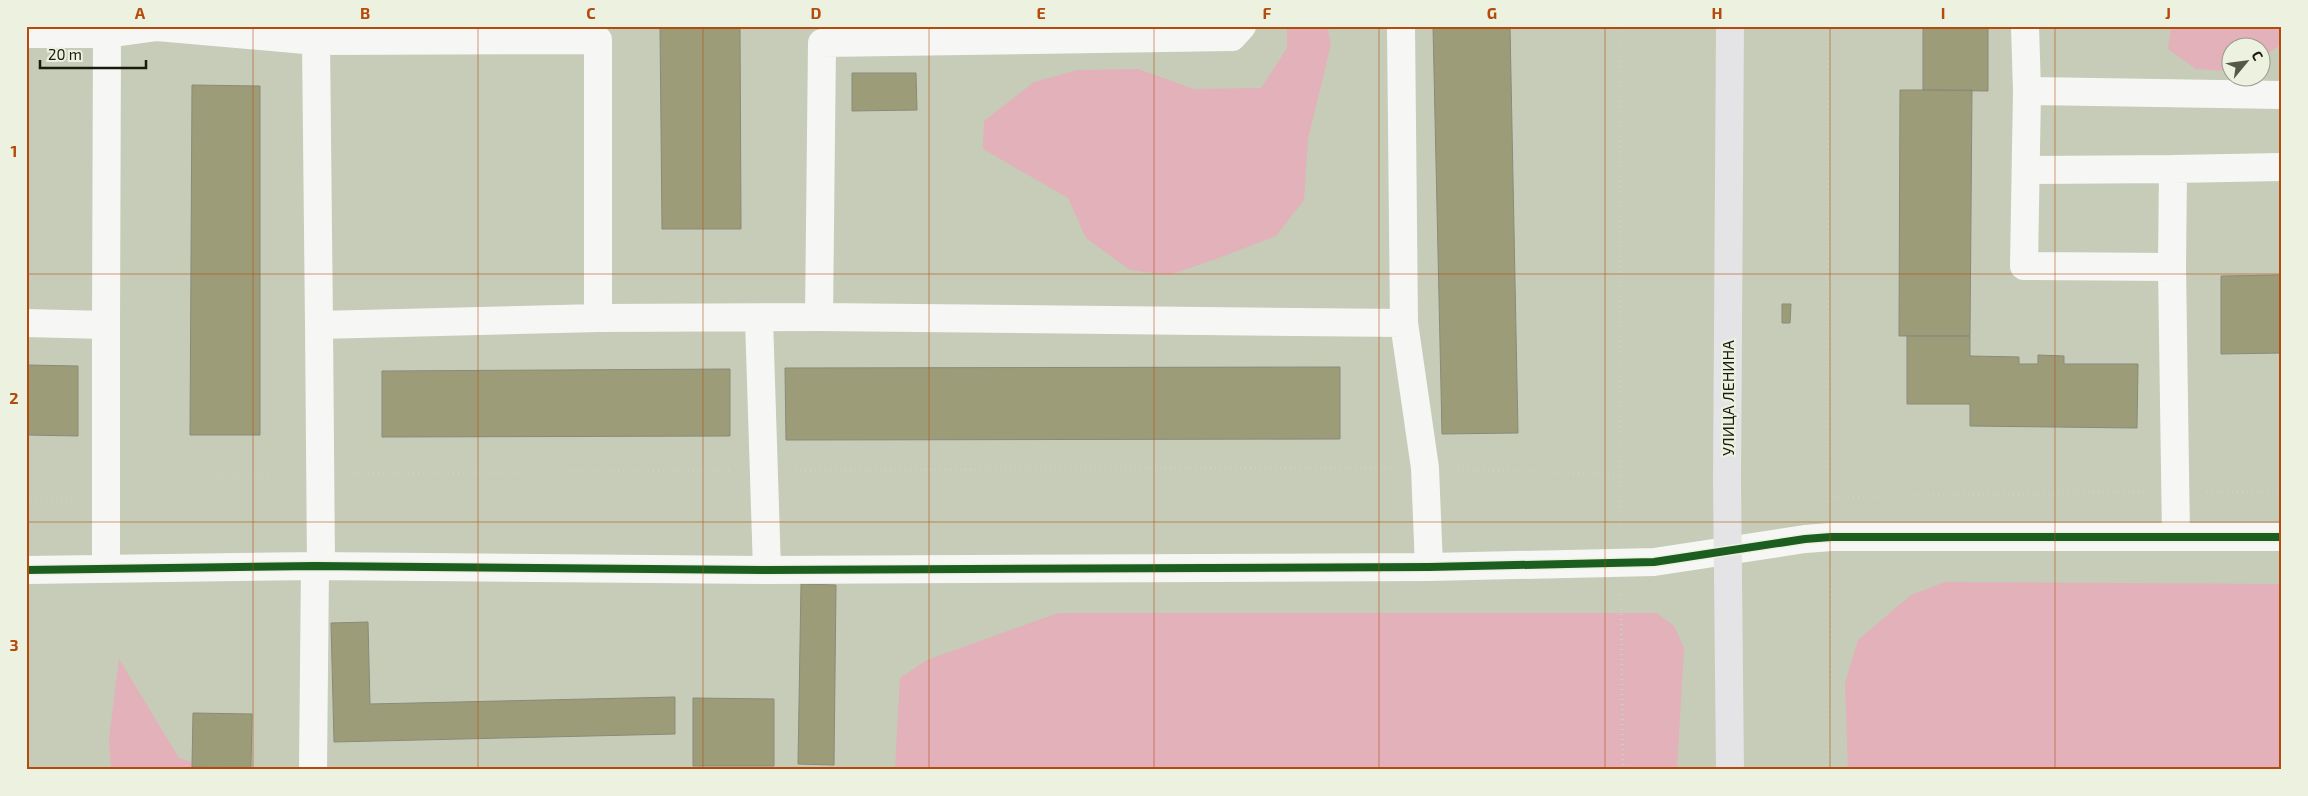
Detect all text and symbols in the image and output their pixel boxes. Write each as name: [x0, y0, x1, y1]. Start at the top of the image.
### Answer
text: A: [135, 3, 146, 22]
text: B: [360, 3, 370, 22]
text: C: [586, 3, 596, 22]
text: D: [811, 3, 822, 22]
text: E: [1036, 3, 1046, 22]
text: F: [1263, 3, 1272, 22]
text: G: [1487, 3, 1497, 22]
text: H: [1711, 3, 1723, 22]
text: I: [1941, 3, 1945, 22]
text: J: [2165, 3, 2171, 22]
scale bar: [40, 38, 146, 70]
north arrow: [2220, 38, 2270, 88]
text: 20 m: [48, 45, 82, 63]
text: С: [2248, 48, 2267, 63]
text: 1: [11, 141, 17, 160]
street label: УЛИЦА ЛЕНИНА: [1718, 340, 1737, 456]
text: 2: [9, 388, 19, 407]
text: 3: [9, 635, 19, 654]

